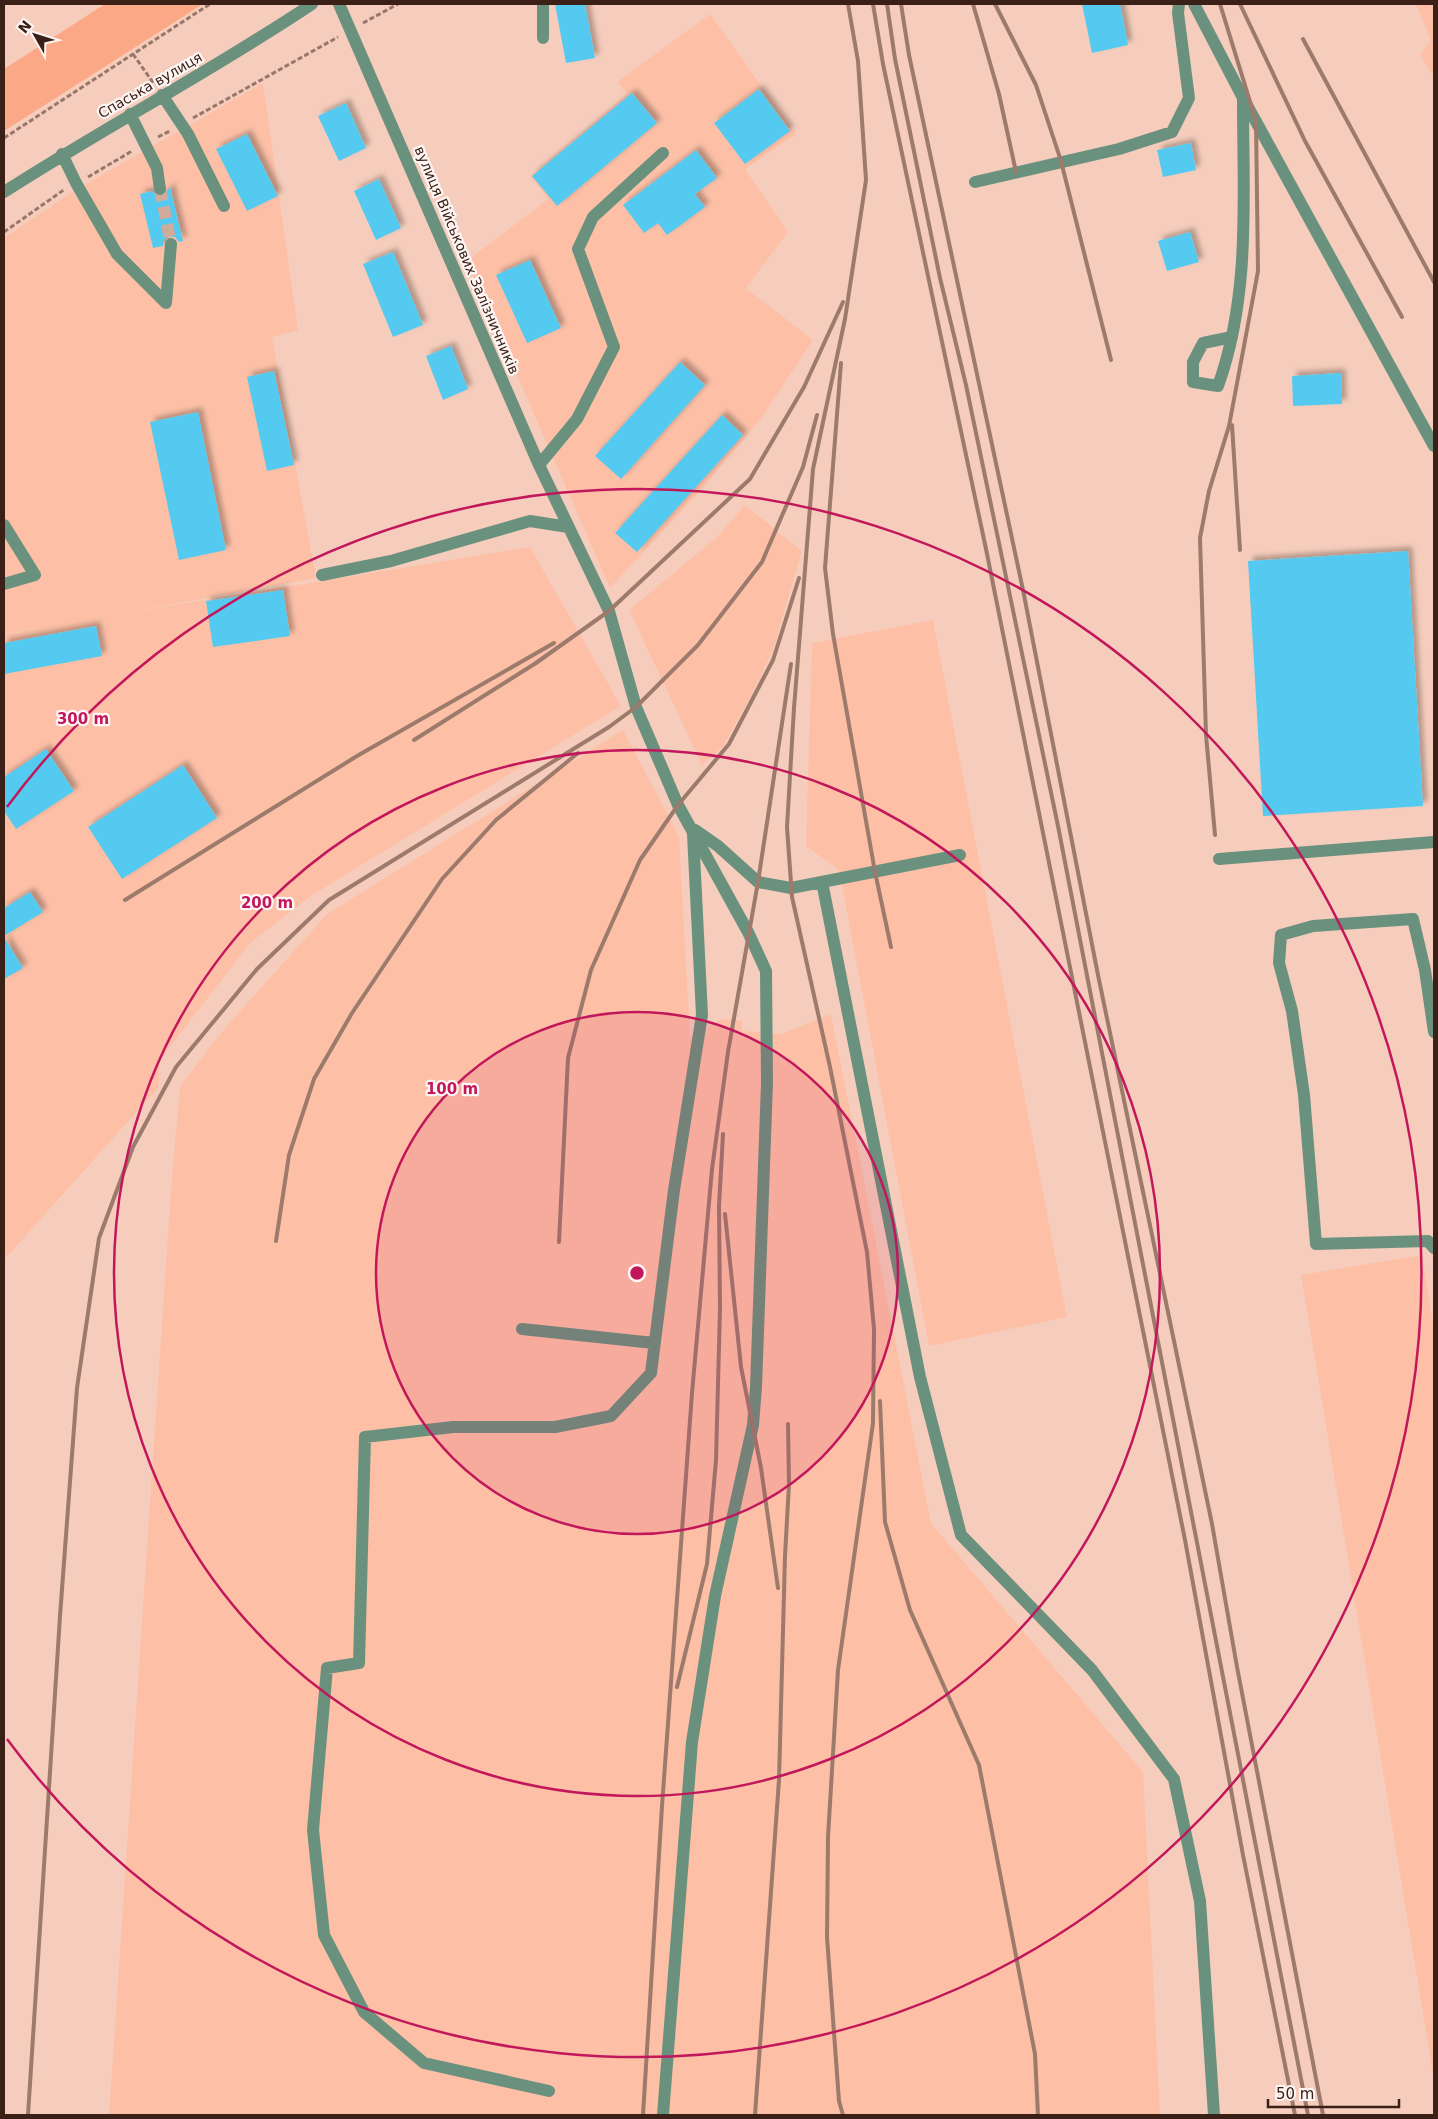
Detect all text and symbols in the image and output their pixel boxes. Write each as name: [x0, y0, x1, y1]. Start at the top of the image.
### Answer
north arrow: [10, 10, 60, 60]
text: N: [15, 17, 35, 36]
street label: Спаська вулиця: [95, 49, 205, 121]
street label: вулиця Військових Залізничників: [412, 144, 522, 376]
text: 300 m: [57, 710, 109, 728]
text: 200 m: [241, 894, 293, 912]
text: 100 m: [426, 1080, 478, 1098]
centre of rings: [628, 1264, 646, 1282]
scale bar: [1268, 2076, 1399, 2108]
text: 50 m: [1276, 2085, 1314, 2103]

